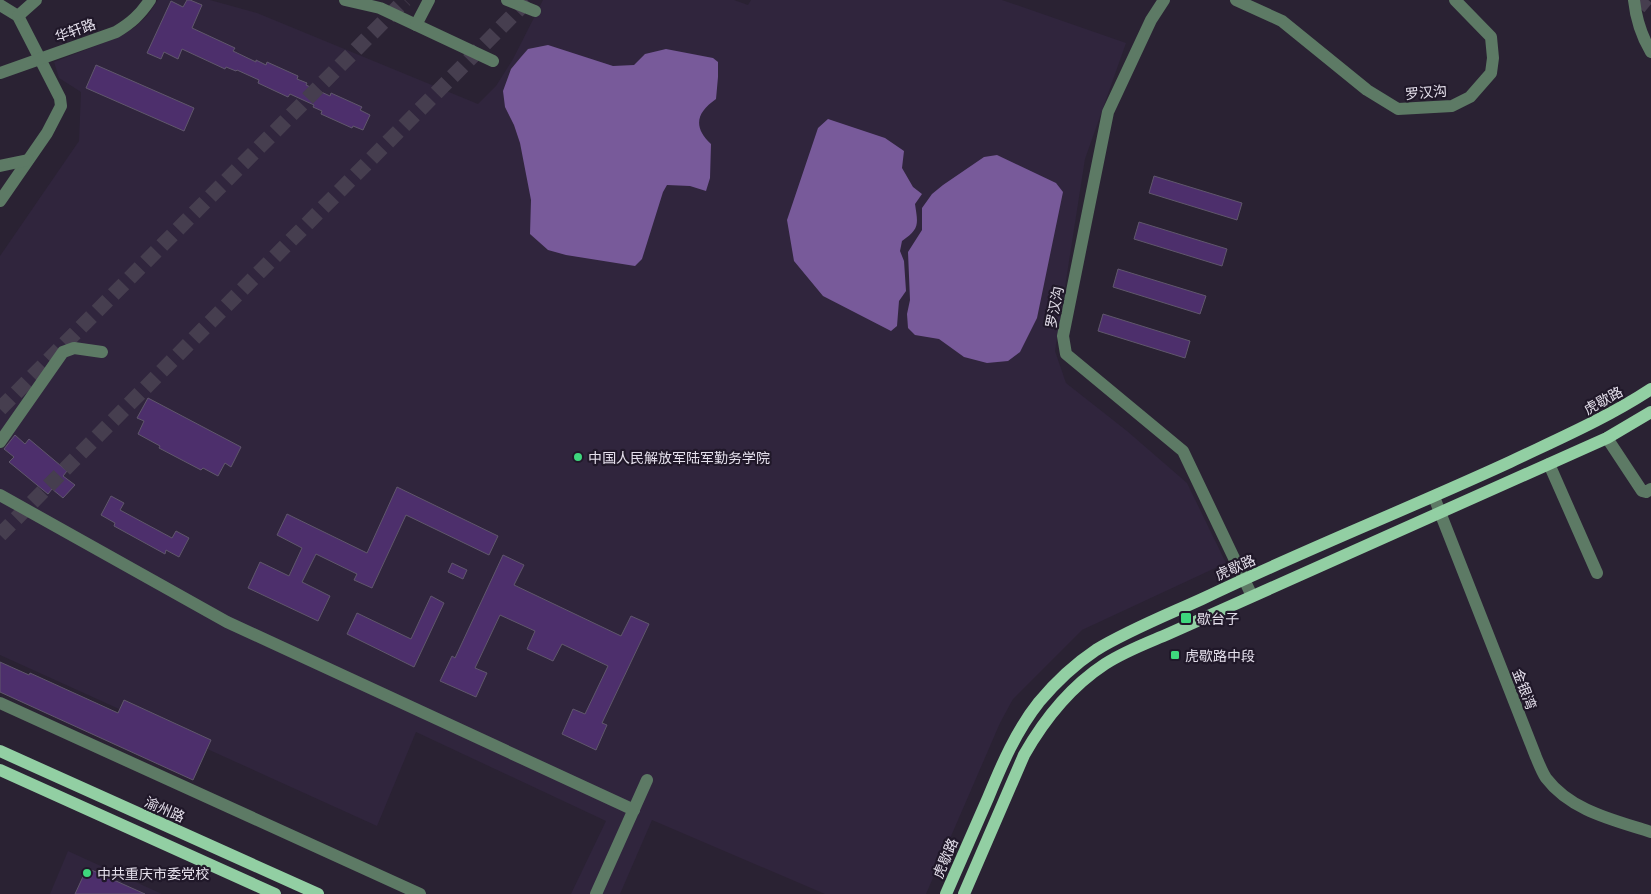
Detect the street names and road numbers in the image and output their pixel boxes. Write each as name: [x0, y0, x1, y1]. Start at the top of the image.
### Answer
street label: 华轩路: [52, 15, 98, 45]
street label: 罗汉沟: [1404, 82, 1448, 102]
street label: 罗汉沟: [1042, 285, 1066, 329]
street label: 虎歇路: [1581, 382, 1625, 418]
street label: 虎歇路: [1212, 551, 1258, 583]
street label: 金银湾: [1510, 666, 1540, 712]
street label: 渝州路: [142, 793, 188, 825]
street label: 虎歇路: [929, 835, 961, 881]

